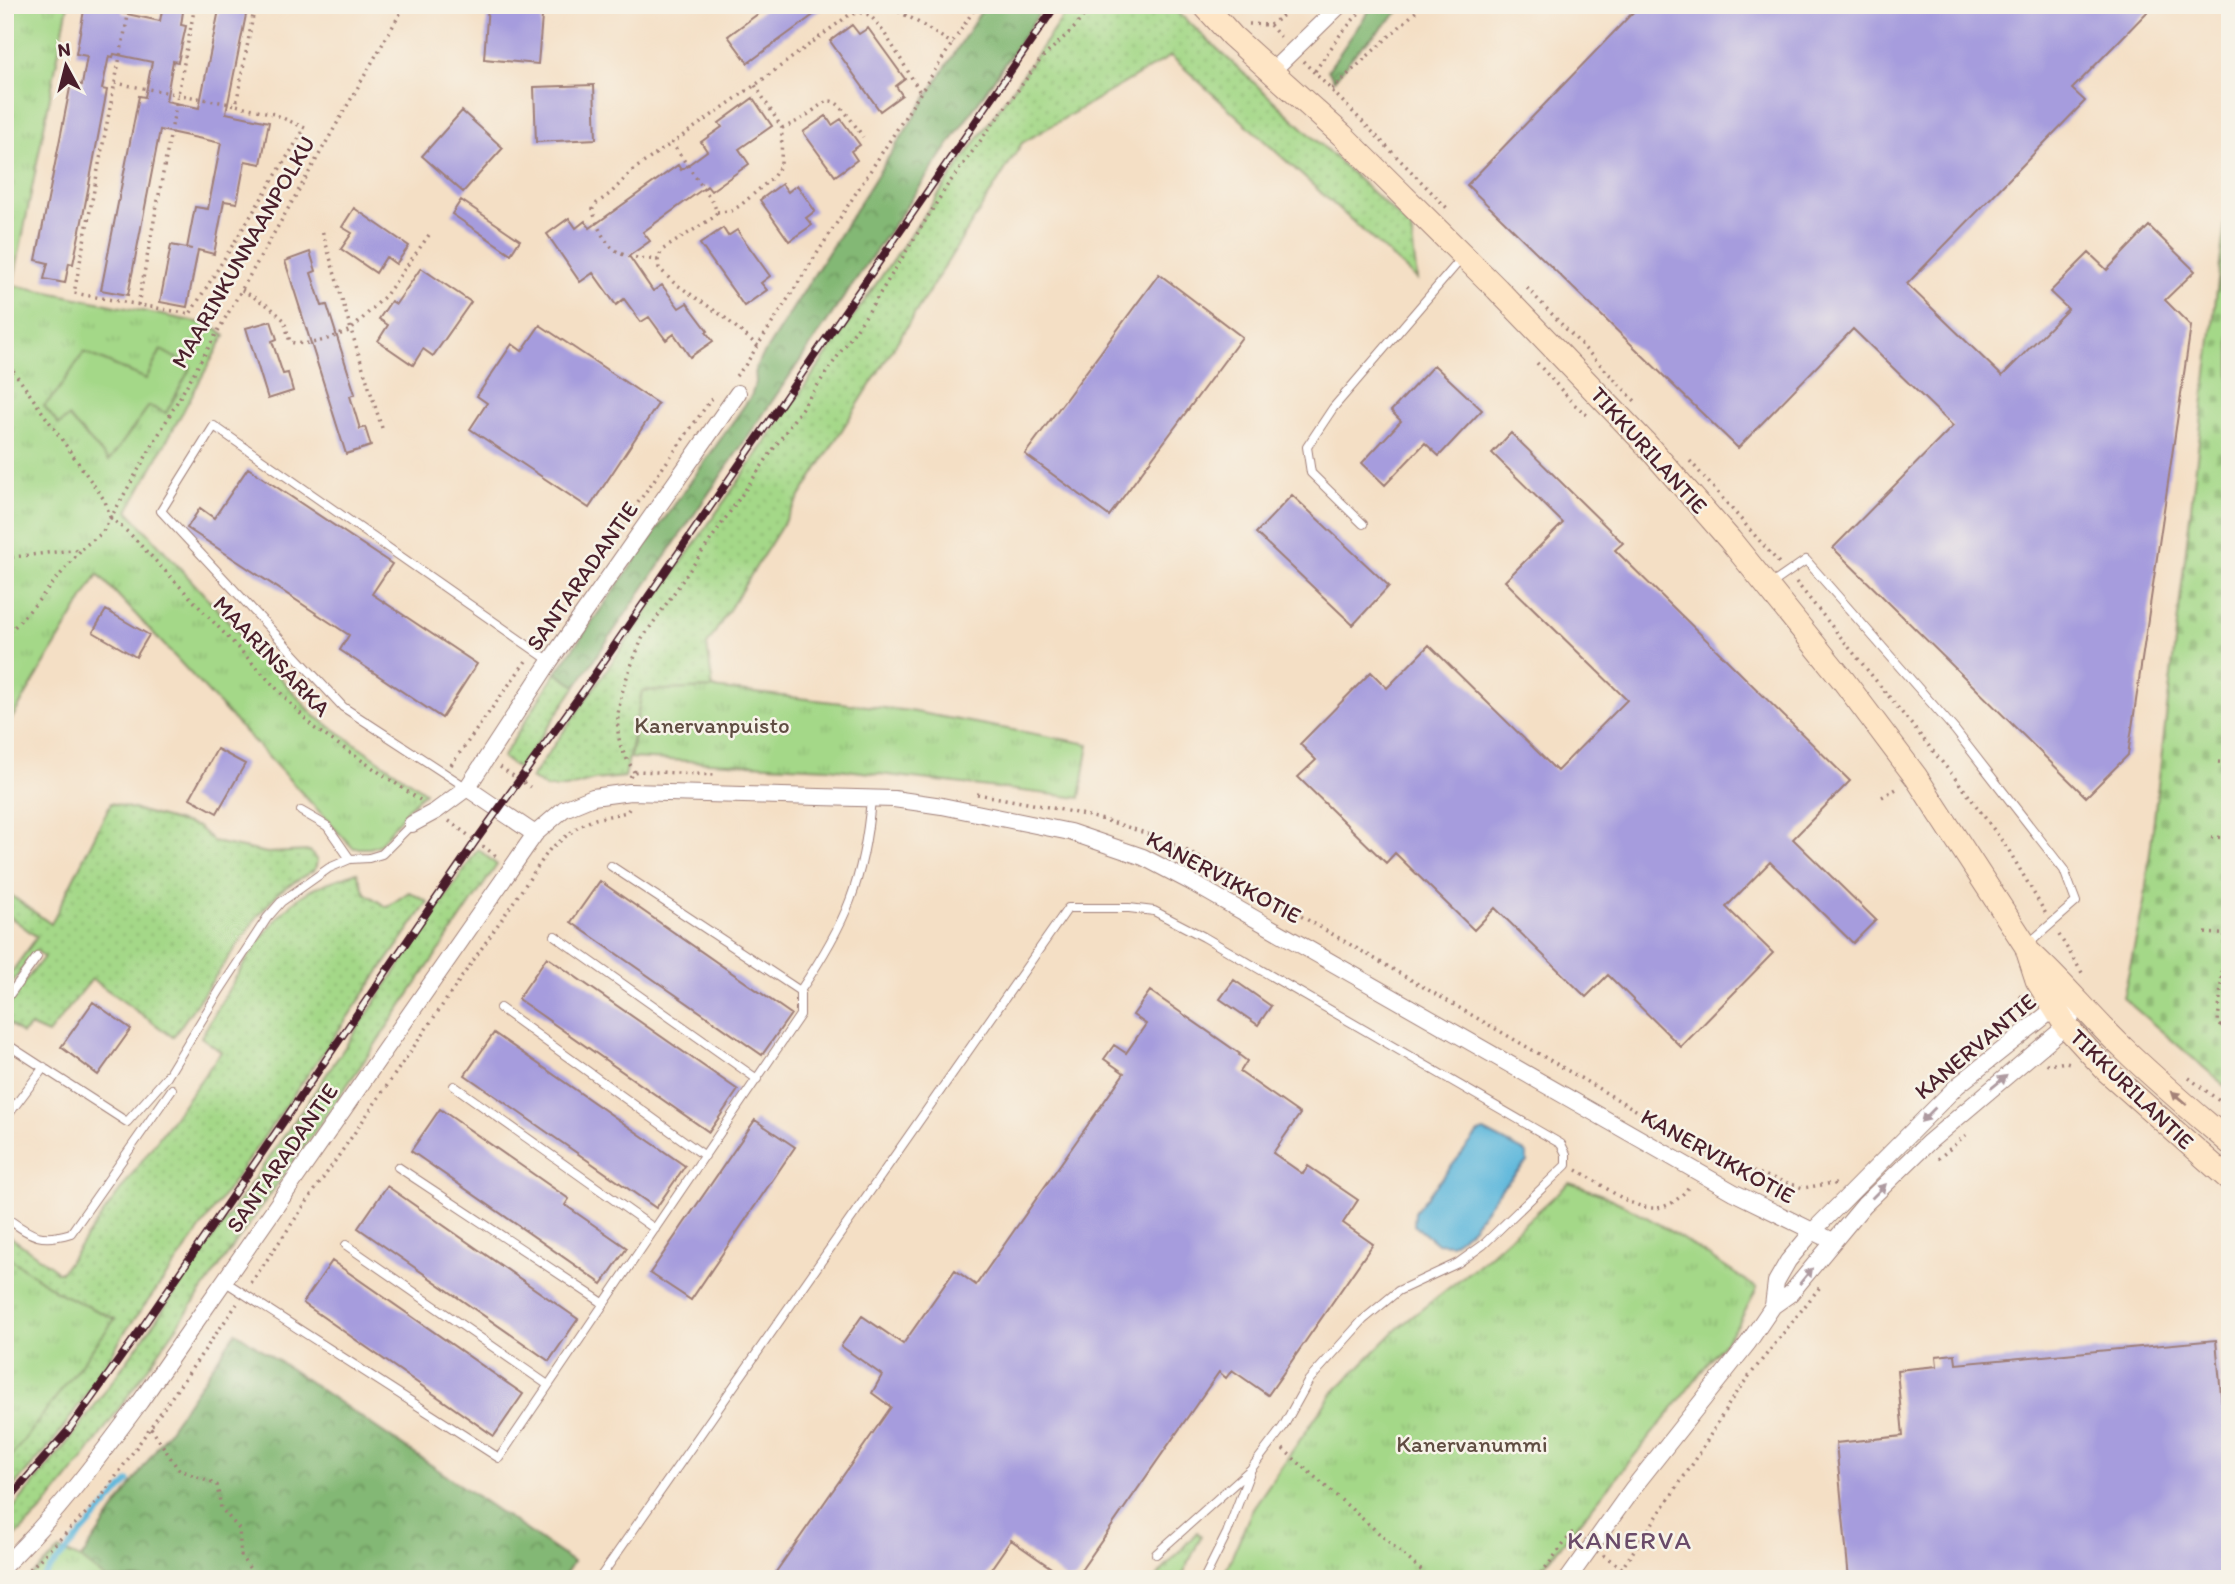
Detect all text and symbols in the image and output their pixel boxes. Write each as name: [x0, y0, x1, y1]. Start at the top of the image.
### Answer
north arrow: [32, 32, 102, 102]
text: N: [56, 37, 72, 62]
street label: MAARINKUNNAANPOLKU: [165, 131, 321, 373]
street label: TIKKURILANTIE: [1584, 381, 1714, 520]
street label: SANTARADANTIE: [520, 496, 644, 656]
street label: MAARINSARKA: [207, 590, 337, 722]
park label: Kanervanpuisto: [634, 711, 790, 739]
street label: KANERVIKKOTIE: [1142, 824, 1306, 930]
street label: KANERVANTIE: [1908, 987, 2042, 1105]
street label: TIKKURILANTIE: [2064, 1023, 2200, 1155]
one-way arrow: [1990, 1074, 2008, 1089]
street label: SANTARADANTIE: [220, 1078, 344, 1238]
one-way arrow: [2170, 1091, 2187, 1106]
street label: KANERVIKKOTIE: [1636, 1102, 1800, 1210]
one-way arrow: [1920, 1106, 1937, 1123]
one-way arrow: [1871, 1182, 1888, 1199]
one-way arrow: [1798, 1267, 1813, 1285]
park label: Kanervanummi: [1396, 1430, 1548, 1458]
district label: KANERVA: [1567, 1524, 1693, 1556]

